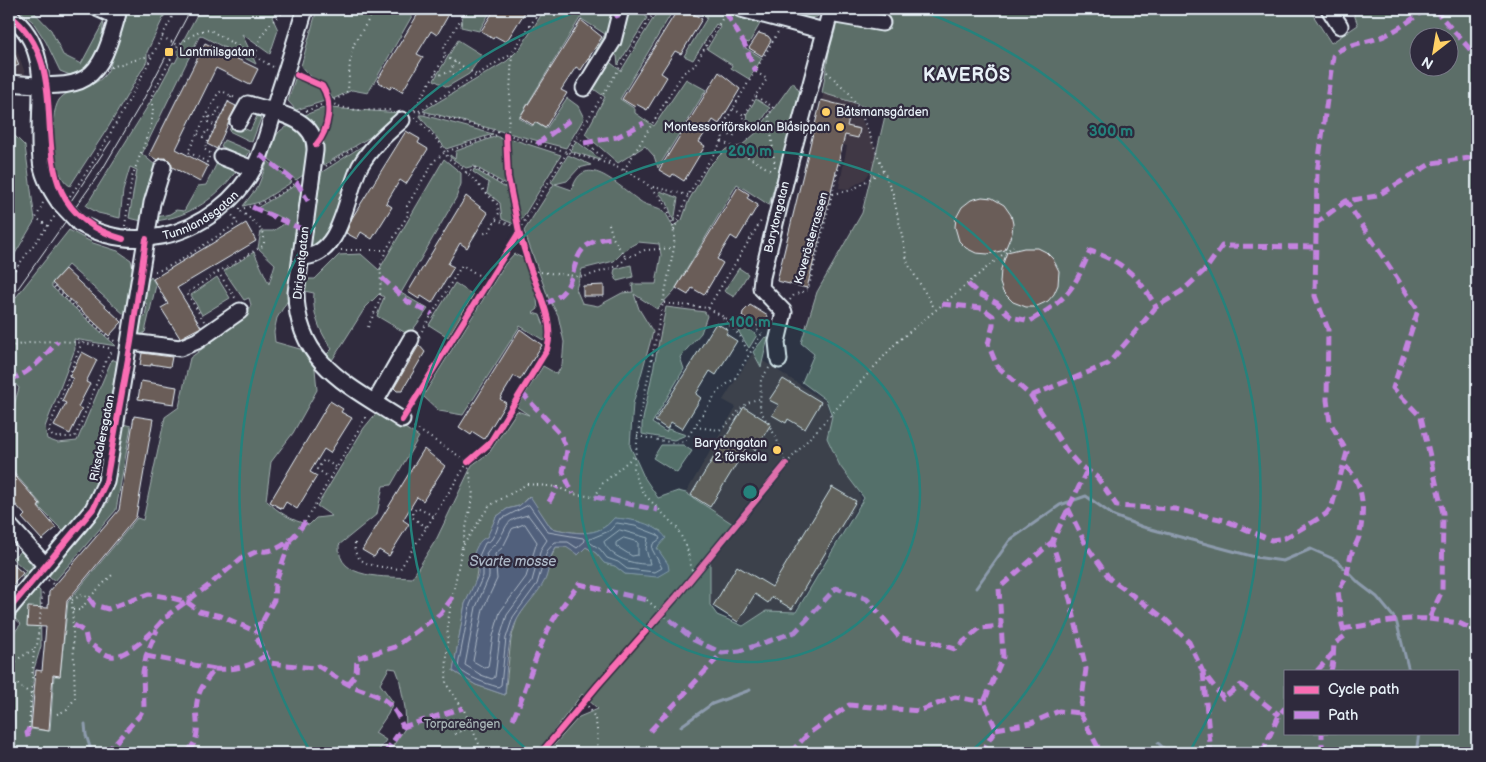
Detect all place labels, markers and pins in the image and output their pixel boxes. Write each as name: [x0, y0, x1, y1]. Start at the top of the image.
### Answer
place label: Lantmilsgatan: [179, 45, 255, 60]
marker: Lantmilsgatan: [163, 46, 175, 58]
place label: Båtsmansgården: [836, 105, 929, 120]
marker: Båtsmansgården: [820, 106, 832, 118]
place label: Montessoriförskolan Blåsippan: [664, 120, 830, 135]
marker: Montessoriförskolan Blåsippan: [834, 121, 846, 133]
place label: Barytongatan 2 förskola: [694, 436, 767, 465]
marker: Barytongatan 2 förskola: [771, 444, 783, 456]
centre of rings: [741, 483, 759, 501]

